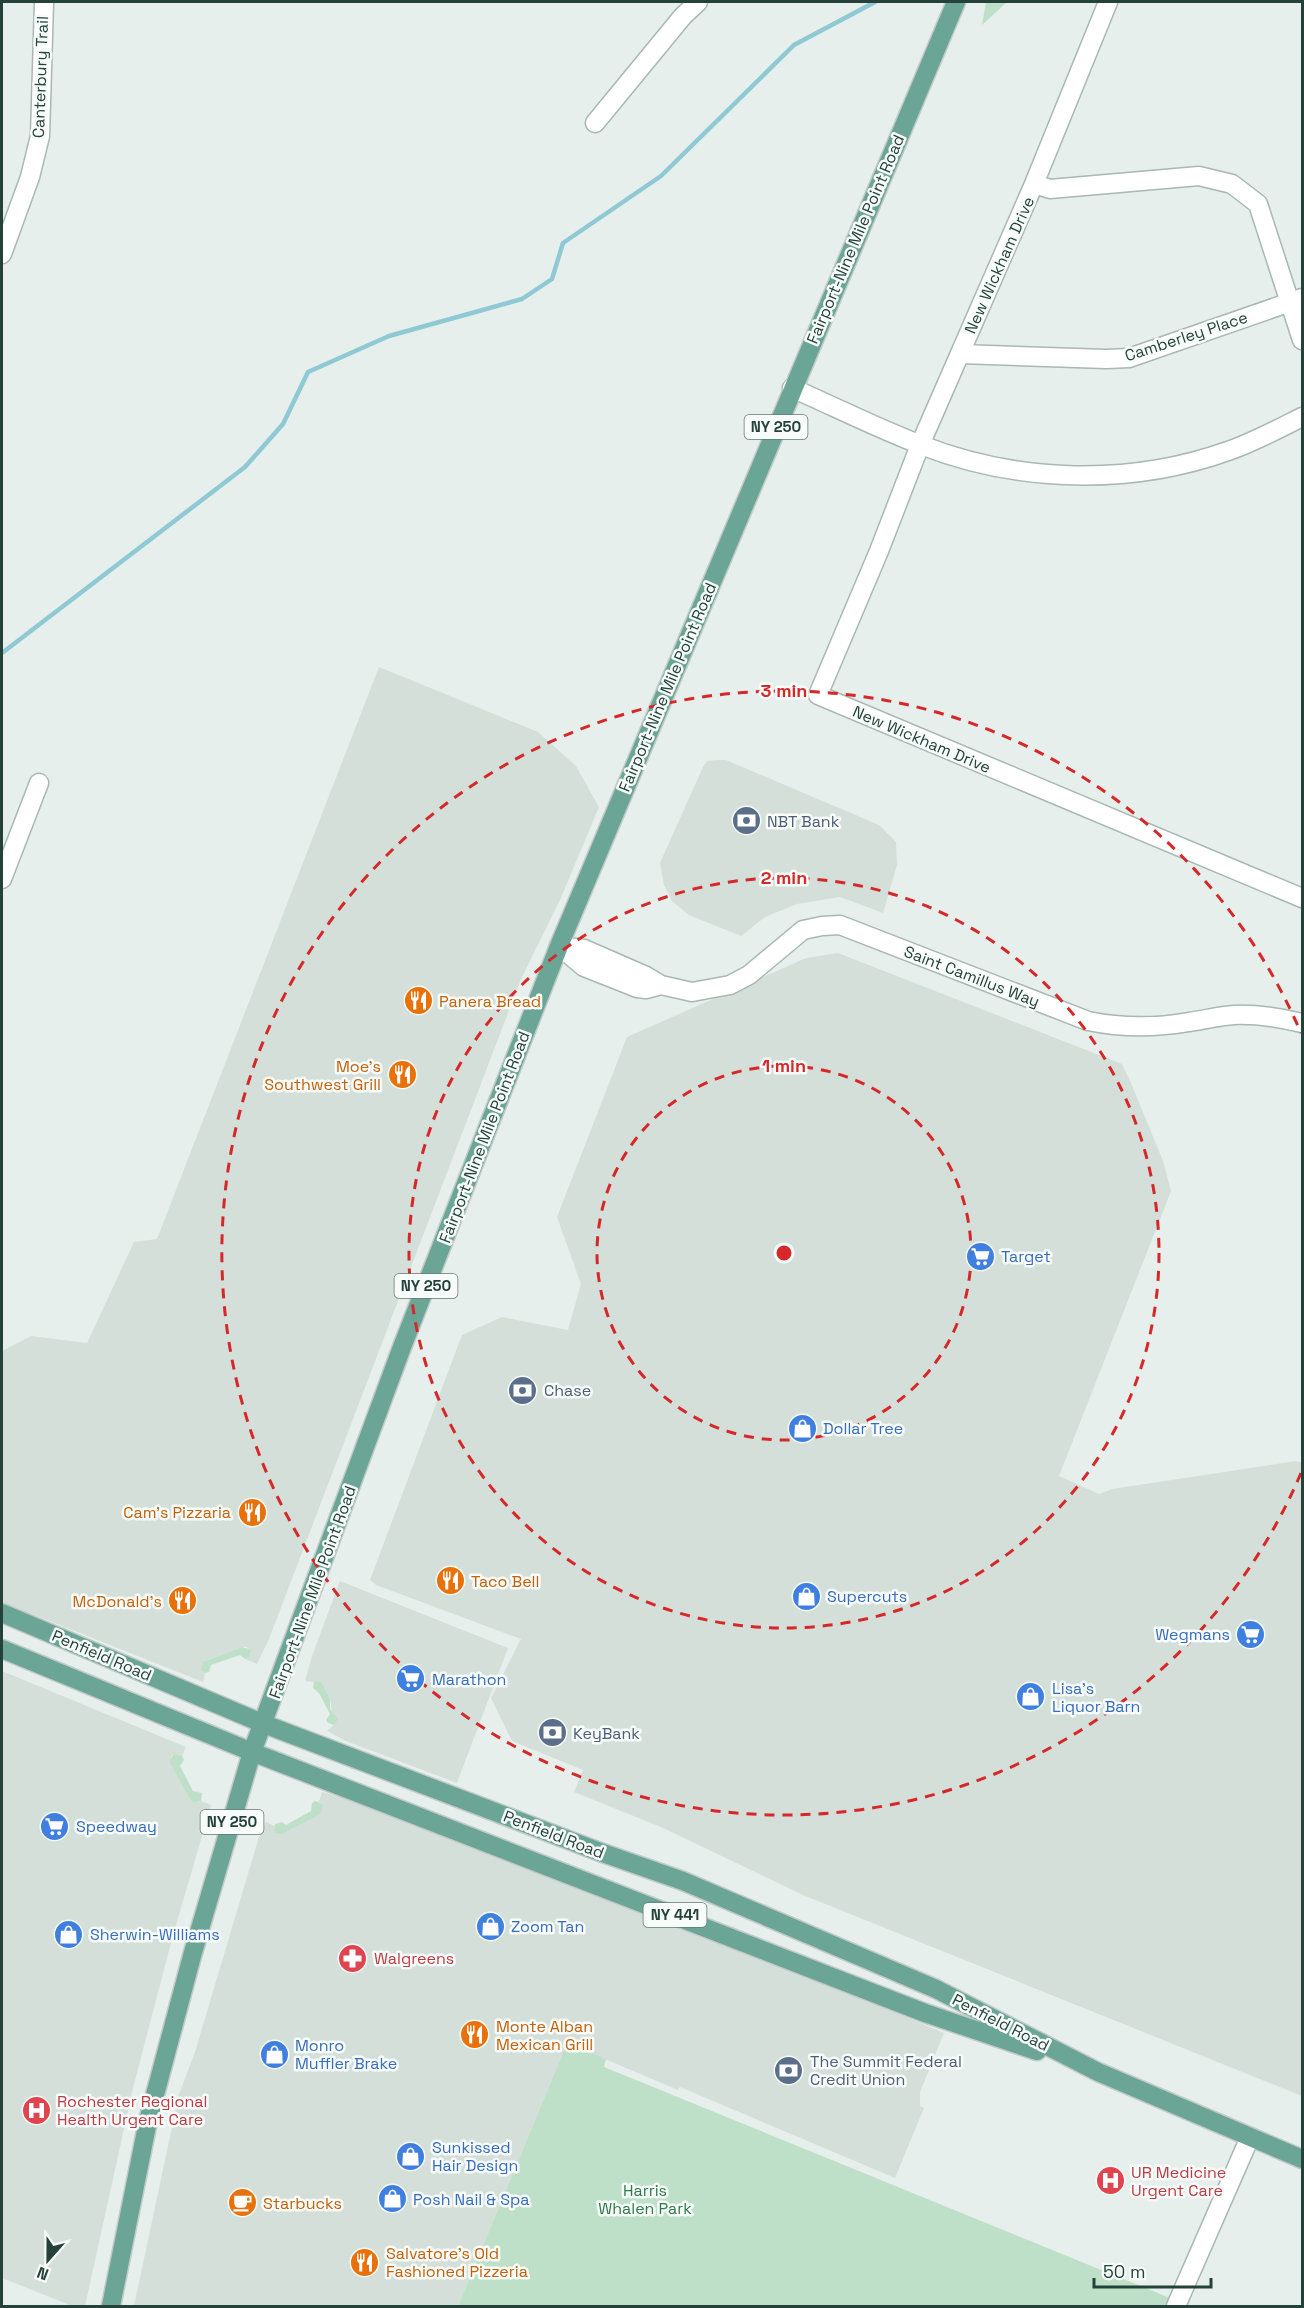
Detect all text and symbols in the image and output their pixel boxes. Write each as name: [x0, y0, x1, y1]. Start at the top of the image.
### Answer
street label: Canterbury Trail: [28, 16, 53, 138]
street label: Fairport-Nine Mile Point Road: [802, 132, 909, 347]
street label: New Wickham Drive: [960, 193, 1039, 337]
street label: Camberley Place: [1122, 307, 1250, 366]
road number: NY 250: [744, 415, 808, 439]
street label: Fairport-Nine Mile Point Road: [614, 580, 721, 795]
text: 3 min: [761, 679, 807, 702]
street label: New Wickham Drive: [850, 701, 994, 778]
bank icon: NBT Bank: [730, 805, 762, 837]
place label: NBT Bank: [767, 811, 840, 832]
text: 2 min: [761, 866, 807, 889]
street label: Saint Camillus Way: [901, 941, 1043, 1012]
restaurant icon: Panera Bread: [402, 985, 434, 1017]
place label: Panera Bread: [439, 991, 541, 1012]
street label: Fairport-Nine Mile Point Road: [434, 1028, 535, 1246]
text: 1 min: [762, 1054, 806, 1077]
place label: Moe's Southwest Grill: [264, 1056, 381, 1095]
restaurant icon: Moe's Southwest Grill: [386, 1059, 418, 1091]
supermarket icon: Target: [964, 1240, 996, 1272]
centre of rings: [774, 1243, 794, 1263]
place label: Target: [1001, 1246, 1051, 1267]
road number: NY 250: [394, 1274, 458, 1298]
bank icon: Chase: [507, 1374, 539, 1406]
place label: Chase: [544, 1380, 591, 1401]
shop icon: Dollar Tree: [786, 1412, 818, 1444]
place label: Dollar Tree: [823, 1418, 903, 1439]
street label: Fairport-Nine Mile Point Road: [264, 1483, 361, 1701]
restaurant icon: Cam's Pizzaria: [236, 1496, 268, 1528]
place label: Cam's Pizzaria: [123, 1502, 231, 1523]
restaurant icon: Taco Bell: [434, 1565, 466, 1597]
place label: Taco Bell: [471, 1571, 539, 1592]
shop icon: Supercuts: [790, 1580, 822, 1612]
restaurant icon: McDonald's: [167, 1585, 199, 1617]
place label: Supercuts: [827, 1586, 907, 1607]
place label: McDonald's: [72, 1591, 162, 1612]
supermarket icon: Wegmans: [1235, 1618, 1267, 1650]
place label: Wegmans: [1155, 1624, 1230, 1645]
street label: Penfield Road: [49, 1625, 155, 1686]
supermarket icon: Marathon: [395, 1663, 427, 1695]
place label: Marathon: [432, 1669, 506, 1690]
place label: Lisa's Liquor Barn: [1052, 1678, 1140, 1717]
shop icon: Lisa's Liquor Barn: [1015, 1681, 1047, 1713]
bank icon: KeyBank: [536, 1717, 568, 1749]
place label: KeyBank: [573, 1723, 640, 1744]
street label: Penfield Road: [501, 1806, 607, 1863]
supermarket icon: Speedway: [39, 1810, 71, 1842]
road number: NY 250: [200, 1810, 264, 1834]
place label: Speedway: [76, 1816, 157, 1837]
road number: NY 441: [644, 1903, 706, 1927]
shop icon: Zoom Tan: [474, 1910, 506, 1942]
place label: Zoom Tan: [511, 1916, 584, 1937]
shop icon: Sherwin-Williams: [53, 1918, 85, 1950]
place label: Sherwin-Williams: [90, 1924, 220, 1945]
pharmacy icon: Walgreens: [337, 1942, 369, 1974]
place label: Walgreens: [374, 1948, 454, 1969]
street label: Penfield Road: [949, 1989, 1053, 2056]
place label: Monte Alban Mexican Grill: [496, 2016, 593, 2055]
restaurant icon: Monte Alban Mexican Grill: [459, 2019, 491, 2051]
place label: Monro Muffler Brake: [295, 2035, 397, 2074]
shop icon: Monro Muffler Brake: [258, 2038, 290, 2070]
place label: The Summit Federal Credit Union: [810, 2051, 962, 2090]
bank icon: The Summit Federal Credit Union: [773, 2054, 805, 2086]
place label: Rochester Regional Health Urgent Care: [57, 2091, 207, 2130]
hospital icon: Rochester Regional Health Urgent Care: [20, 2094, 52, 2126]
place label: Sunkissed Hair Design: [432, 2137, 518, 2176]
shop icon: Sunkissed Hair Design: [395, 2140, 427, 2172]
place label: UR Medicine Urgent Care: [1131, 2162, 1226, 2201]
hospital icon: UR Medicine Urgent Care: [1094, 2165, 1126, 2197]
park label: Harris Whalen Park: [598, 2180, 692, 2219]
shop icon: Posh Nail & Spa: [376, 2183, 408, 2215]
cafe icon: Starbucks: [226, 2187, 258, 2219]
place label: Posh Nail & Spa: [413, 2189, 529, 2210]
place label: Starbucks: [263, 2193, 342, 2214]
north arrow: [18, 2230, 78, 2290]
place label: Salvatore's Old Fashioned Pizzeria: [386, 2243, 528, 2282]
restaurant icon: Salvatore's Old Fashioned Pizzeria: [349, 2246, 381, 2278]
scale bar: [1094, 2251, 1211, 2289]
text: 50 m: [1103, 2260, 1145, 2283]
text: N: [34, 2262, 52, 2285]

